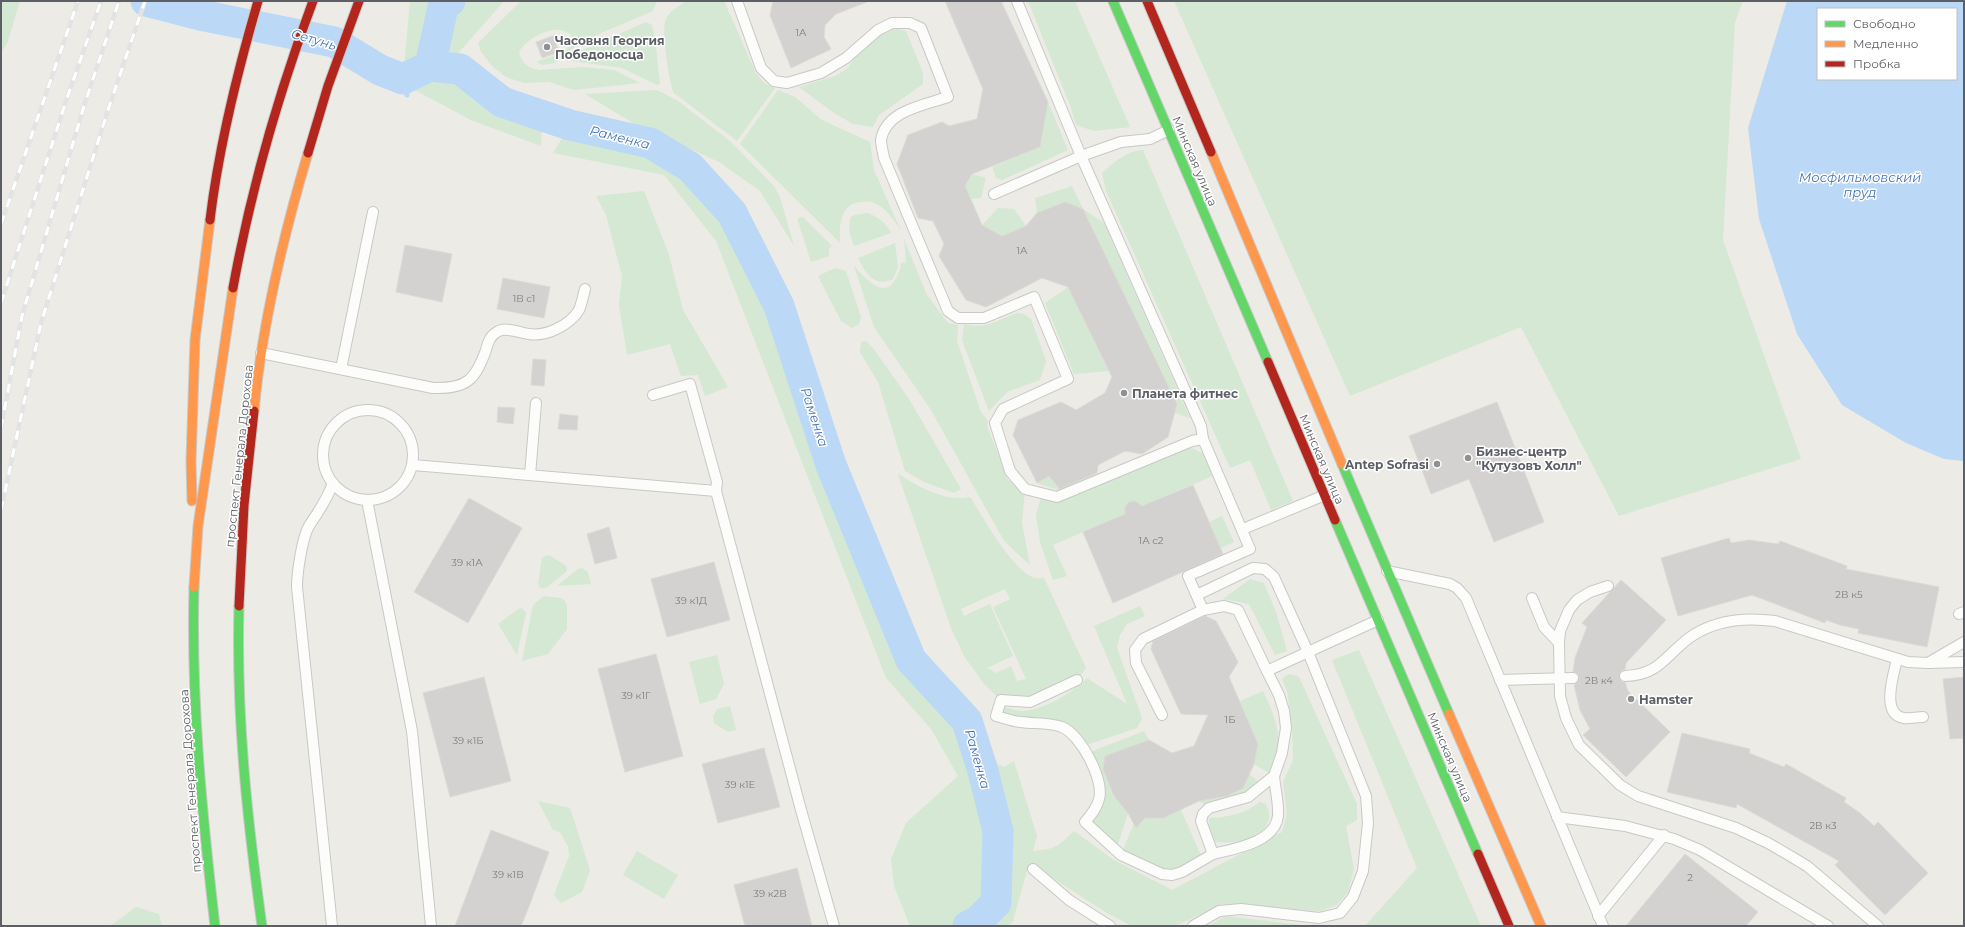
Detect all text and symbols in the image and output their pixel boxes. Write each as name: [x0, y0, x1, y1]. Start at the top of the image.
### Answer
legend: [1817, 8, 1957, 80]
text: Свободно: [1853, 16, 1916, 31]
water label: Сетунь: [289, 25, 339, 53]
house number: 1А: [795, 26, 807, 39]
place label: Часовня Георгия Победоносца: [555, 33, 664, 62]
text: Медленно: [1853, 36, 1919, 51]
marker: Часовня Георгия Победоносца: [542, 42, 552, 52]
text: Пробка: [1853, 56, 1901, 71]
street label: Минская улица: [1169, 114, 1221, 208]
water label: Раменка: [588, 122, 652, 152]
water label: Мосфильмовский пруд: [1799, 169, 1921, 200]
house number: 1А: [1016, 244, 1028, 257]
house number: 1В с1: [513, 292, 535, 305]
street label: проспект Генерала Дорохова: [222, 364, 256, 548]
water label: Раменка: [798, 385, 832, 449]
place label: Планета фитнес: [1132, 386, 1238, 401]
marker: Планета фитнес: [1119, 388, 1129, 398]
street label: Минская улица: [1296, 412, 1348, 506]
place label: Бизнес-центр "Кутузовъ Холл": [1476, 444, 1582, 473]
marker: Бизнес-центр "Кутузовъ Холл": [1463, 453, 1473, 463]
place label: Antep Sofrasi: [1344, 457, 1429, 472]
marker: Antep Sofrasi: [1432, 459, 1442, 469]
house number: 1А с2: [1139, 534, 1164, 547]
house number: 39 к1А: [451, 556, 483, 569]
house number: 2В к5: [1835, 588, 1863, 601]
house number: 39 к1Д: [675, 594, 707, 607]
house number: 2В к4: [1585, 674, 1613, 687]
street label: проспект Генерала Дорохова: [176, 689, 204, 873]
house number: 39 к1Г: [621, 689, 651, 702]
place label: Hamster: [1639, 692, 1693, 707]
marker: Hamster: [1626, 694, 1636, 704]
street label: Минская улица: [1424, 710, 1476, 804]
house number: 1Б: [1225, 713, 1235, 726]
water label: Раменка: [962, 727, 994, 791]
house number: 39 к1Б: [452, 734, 484, 747]
house number: 39 к1Е: [725, 778, 756, 791]
house number: 2В к3: [1809, 819, 1837, 832]
house number: 39 к1В: [492, 868, 524, 881]
house number: 2: [1687, 871, 1693, 884]
house number: 39 к2В: [753, 887, 787, 900]

